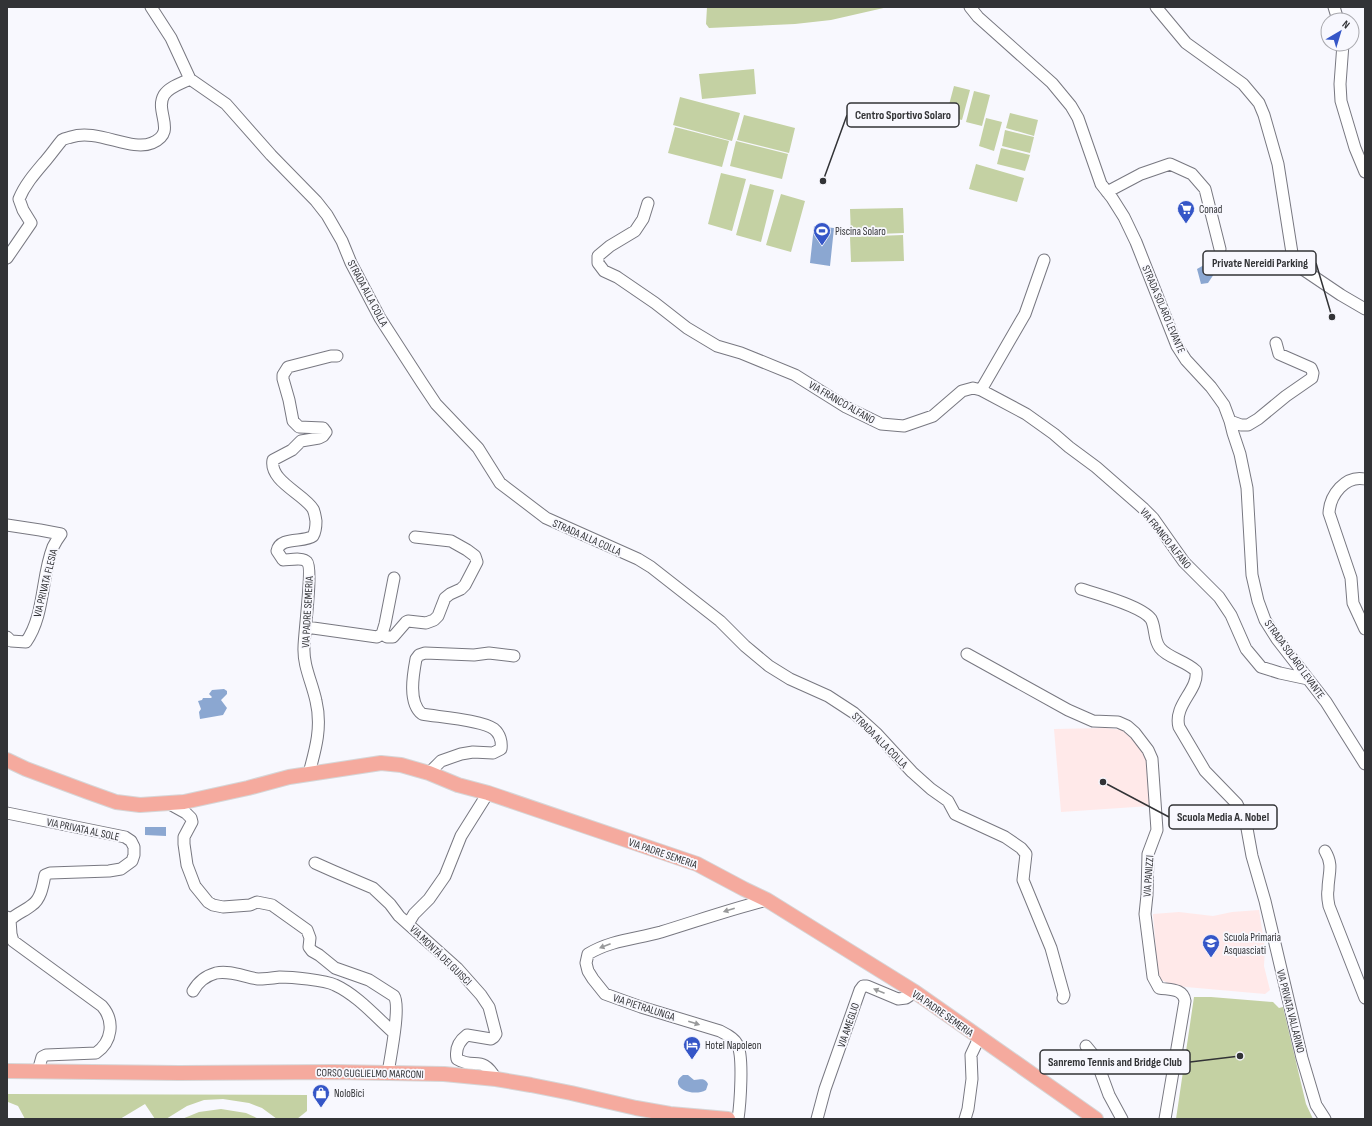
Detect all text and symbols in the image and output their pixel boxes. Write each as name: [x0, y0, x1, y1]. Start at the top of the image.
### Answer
north arrow: [1320, 12, 1360, 52]
text: N: [1340, 18, 1352, 32]
callout: Centro Sportivo Solaro: [847, 103, 959, 127]
text: Centro Sportivo Solaro: [855, 108, 951, 123]
supermarket icon: Conad: [1176, 199, 1196, 224]
place label: Conad: [1199, 203, 1223, 216]
sports icon: Piscina Solaro: [812, 221, 832, 246]
place label: Piscina Solaro: [835, 225, 886, 238]
callout: Private Nereidi Parking: [1203, 251, 1316, 275]
text: Private Nereidi Parking: [1212, 256, 1308, 271]
street label: STRADA ALLA COLLA: [345, 258, 391, 329]
street label: STRADA SOLARO LEVANTE: [1139, 263, 1188, 355]
street label: VIA FRANCO ALFANO: [806, 378, 877, 427]
street label: VIA FRANCO ALFANO: [1137, 505, 1194, 571]
street label: STRADA ALLA COLLA: [551, 517, 623, 558]
street label: VIA PRIVATA FLESIA: [31, 548, 60, 618]
street label: VIA PADRE SEMERIA: [299, 576, 316, 648]
street label: STRADA SOLARO LEVANTE: [1262, 617, 1328, 701]
street label: STRADA ALLA COLLA: [849, 710, 910, 771]
callout: Scuola Media A. Nobel: [1169, 805, 1277, 829]
text: Scuola Media A. Nobel: [1177, 810, 1269, 825]
street label: VIA PRIVATA AL SOLE: [45, 815, 121, 844]
street label: VIA PADRE SEMERIA: [627, 836, 699, 871]
street label: VIA PANIZZI: [1141, 855, 1156, 897]
one-way arrow: [723, 907, 735, 913]
street label: VIA MONTÀ DEI GUISCI: [407, 923, 474, 988]
place label: Scuola Primaria Asquasciati: [1223, 931, 1281, 957]
school or university icon: Scuola Primaria Asquasciati: [1201, 933, 1221, 958]
one-way arrow: [598, 943, 610, 949]
street label: VIA PRIVATA VALLARINO: [1274, 968, 1307, 1054]
one-way arrow: [873, 987, 885, 993]
street label: VIA PADRE SEMERIA: [910, 987, 976, 1039]
street label: VIA PIETRALUNGA: [611, 991, 677, 1024]
street label: VIA AMEGLIO: [835, 1001, 862, 1049]
one-way arrow: [688, 1020, 700, 1026]
hotel icon: Hotel Napoleon: [682, 1035, 702, 1060]
place label: Hotel Napoleon: [705, 1039, 762, 1052]
callout: Sanremo Tennis and Bridge Club: [1040, 1050, 1190, 1074]
text: Sanremo Tennis and Bridge Club: [1048, 1055, 1182, 1070]
street label: CORSO GUGLIELMO MARCONI: [316, 1066, 424, 1081]
shop icon: NoloBici: [311, 1083, 331, 1108]
place label: NoloBici: [334, 1087, 364, 1100]

